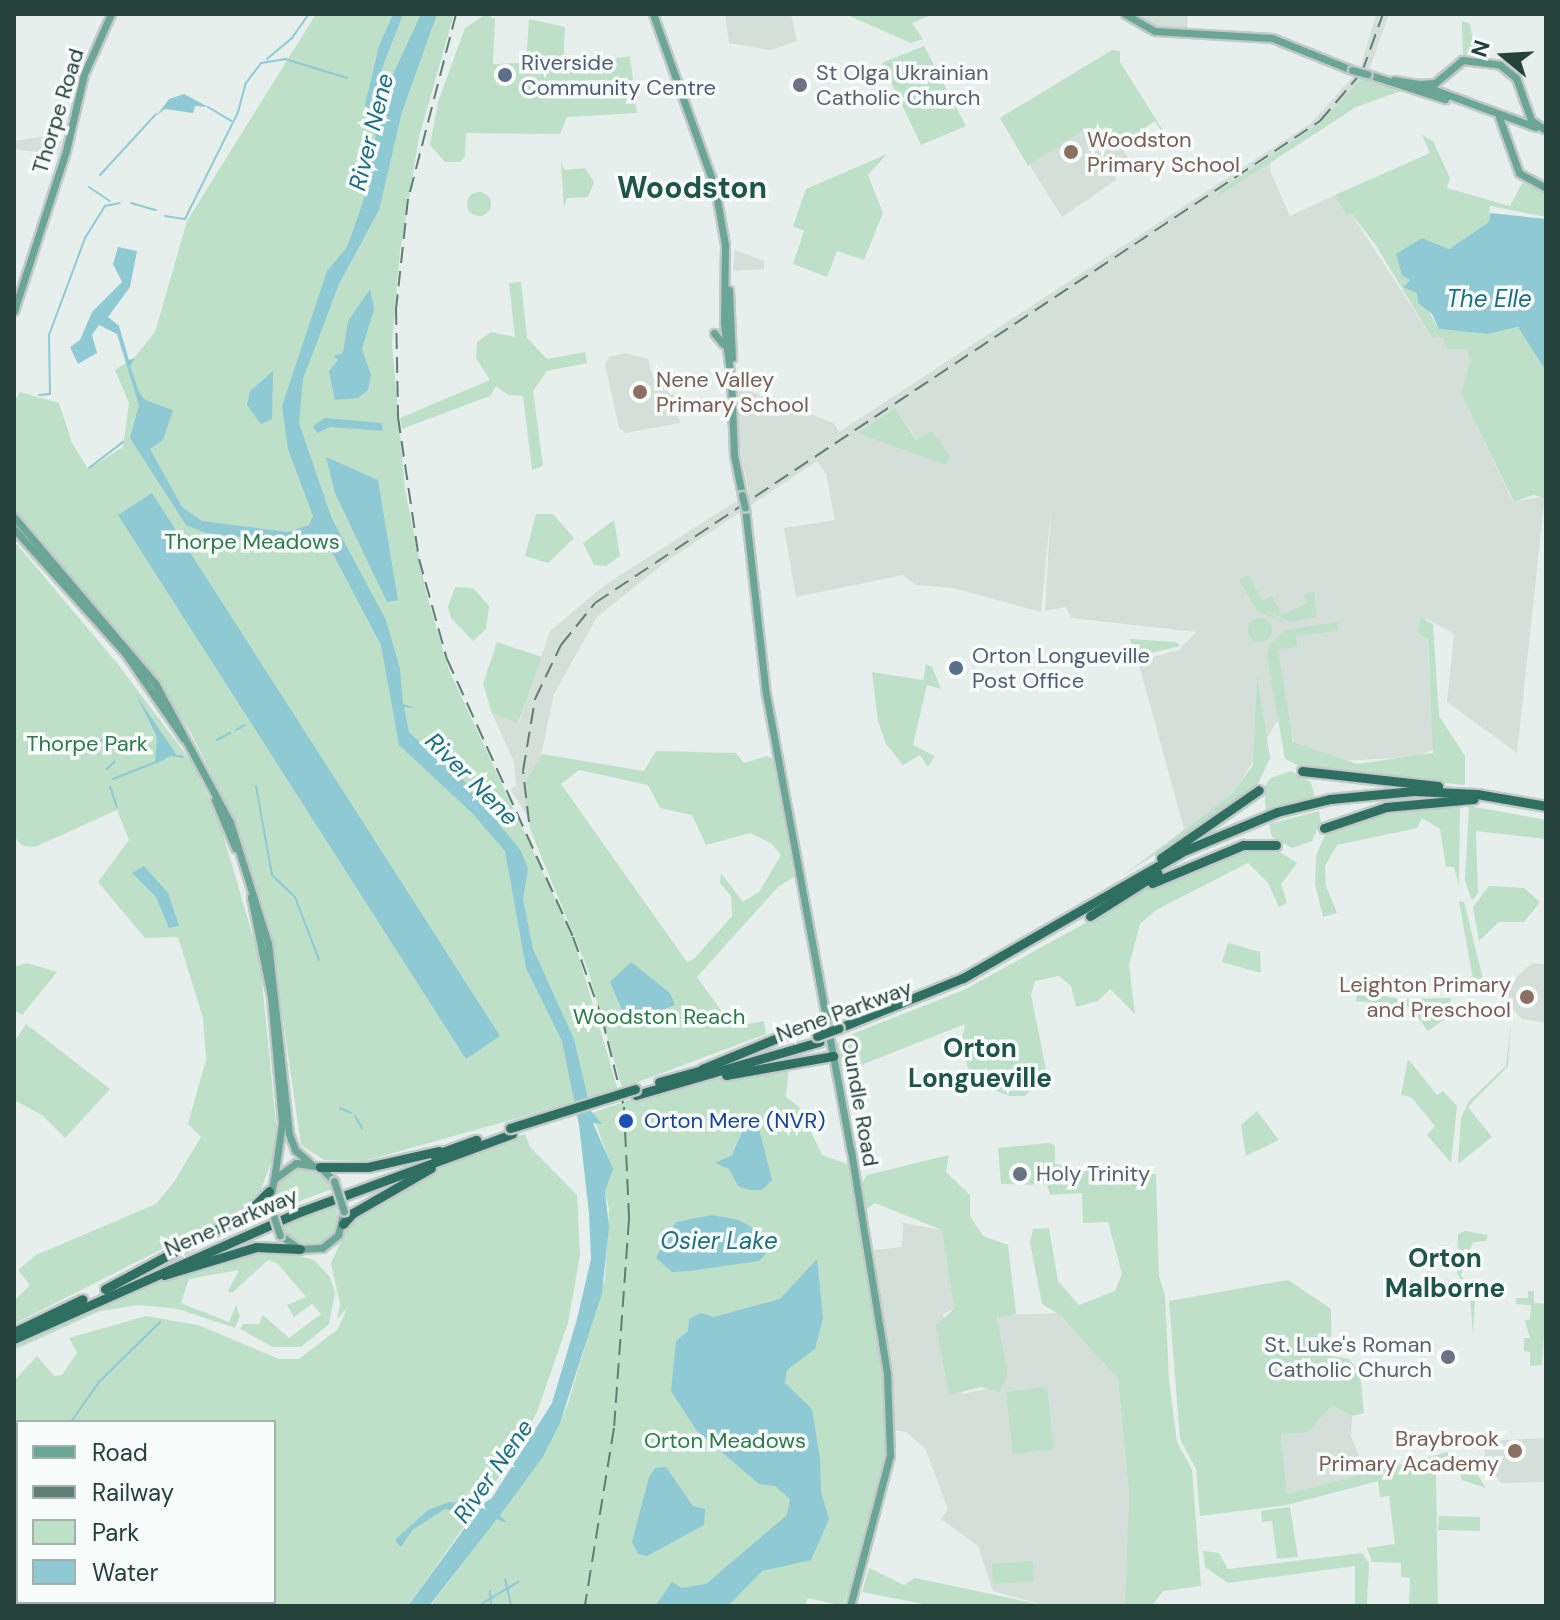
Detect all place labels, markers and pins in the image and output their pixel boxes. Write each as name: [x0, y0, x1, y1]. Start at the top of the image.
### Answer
place label: Riverside Community Centre: [521, 49, 716, 100]
place label: St Olga Ukrainian Catholic Church: [816, 59, 989, 110]
marker: Riverside Community Centre: [496, 66, 514, 84]
marker: St Olga Ukrainian Catholic Church: [791, 76, 809, 94]
place label: Woodston Primary School: [1087, 126, 1240, 178]
marker: Woodston Primary School: [1062, 143, 1080, 161]
place label: Nene Valley Primary School: [656, 366, 809, 418]
marker: Nene Valley Primary School: [631, 383, 649, 401]
place label: Orton Longueville Post Office: [972, 642, 1150, 694]
marker: Orton Longueville Post Office: [947, 659, 965, 677]
place label: Leighton Primary and Preschool: [1339, 971, 1511, 1022]
marker: Leighton Primary and Preschool: [1518, 988, 1536, 1006]
place label: Orton Mere (NVR): [644, 1108, 825, 1134]
marker: Orton Mere (NVR): [615, 1110, 637, 1132]
place label: Holy Trinity: [1036, 1161, 1150, 1187]
marker: Holy Trinity: [1011, 1165, 1029, 1183]
place label: St. Luke's Roman Catholic Church: [1264, 1331, 1432, 1382]
marker: St. Luke's Roman Catholic Church: [1439, 1348, 1457, 1366]
place label: Braybrook Primary Academy: [1319, 1425, 1499, 1476]
marker: Braybrook Primary Academy: [1506, 1442, 1524, 1460]

